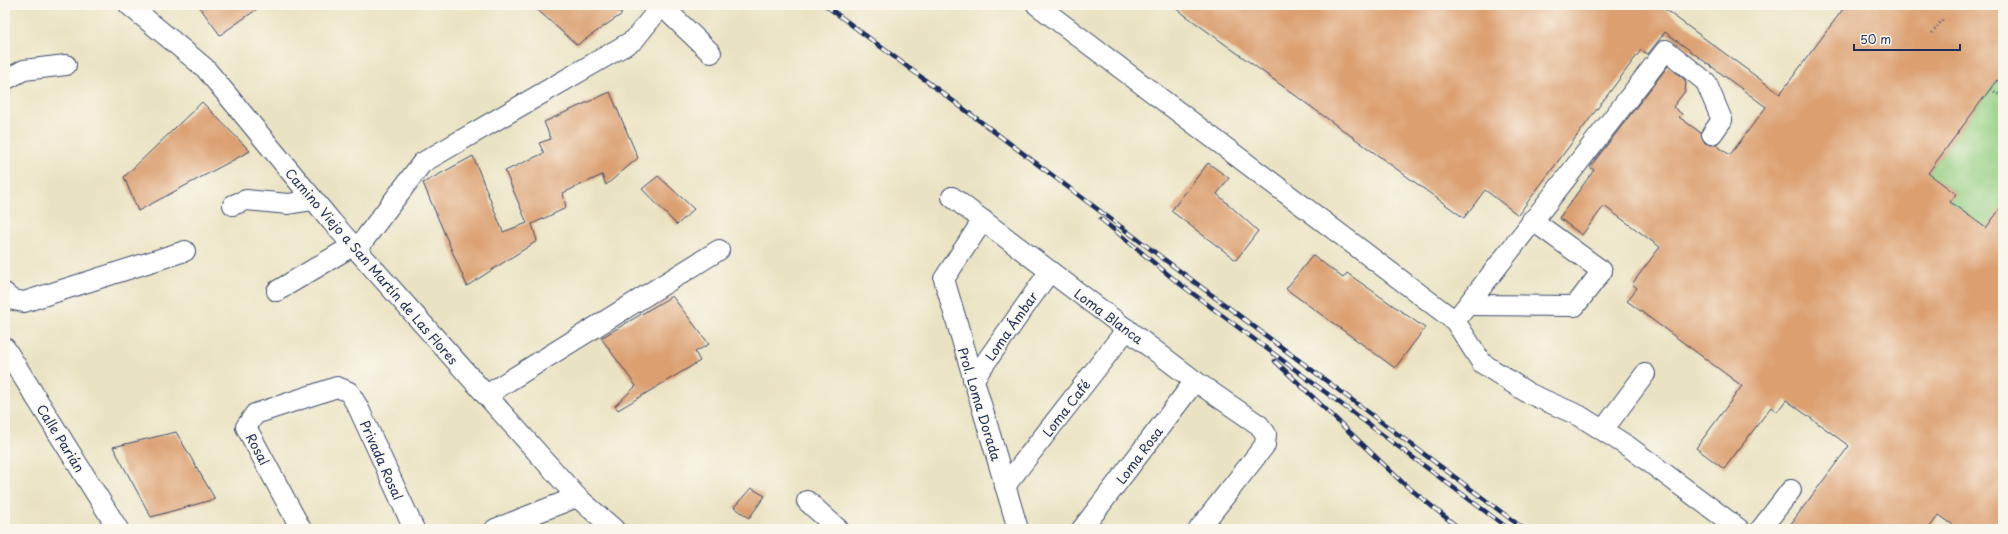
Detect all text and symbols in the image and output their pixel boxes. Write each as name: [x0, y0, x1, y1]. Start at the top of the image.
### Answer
scale bar: [1854, 26, 1960, 52]
text: 50 m: [1860, 30, 1891, 48]
street label: Camino Viejo a San Martín de Las Flores: [281, 164, 463, 368]
street label: Loma Blanca: [1071, 284, 1148, 349]
street label: Loma Ámbar: [980, 288, 1042, 364]
street label: Prol. Loma Dorada: [954, 345, 1006, 464]
street label: Loma Café: [1038, 375, 1094, 440]
street label: Calle Parián: [33, 400, 89, 476]
street label: Privada Rosal: [356, 417, 408, 503]
street label: Loma Rosa: [1111, 422, 1167, 488]
street label: Rosal: [242, 430, 274, 468]

